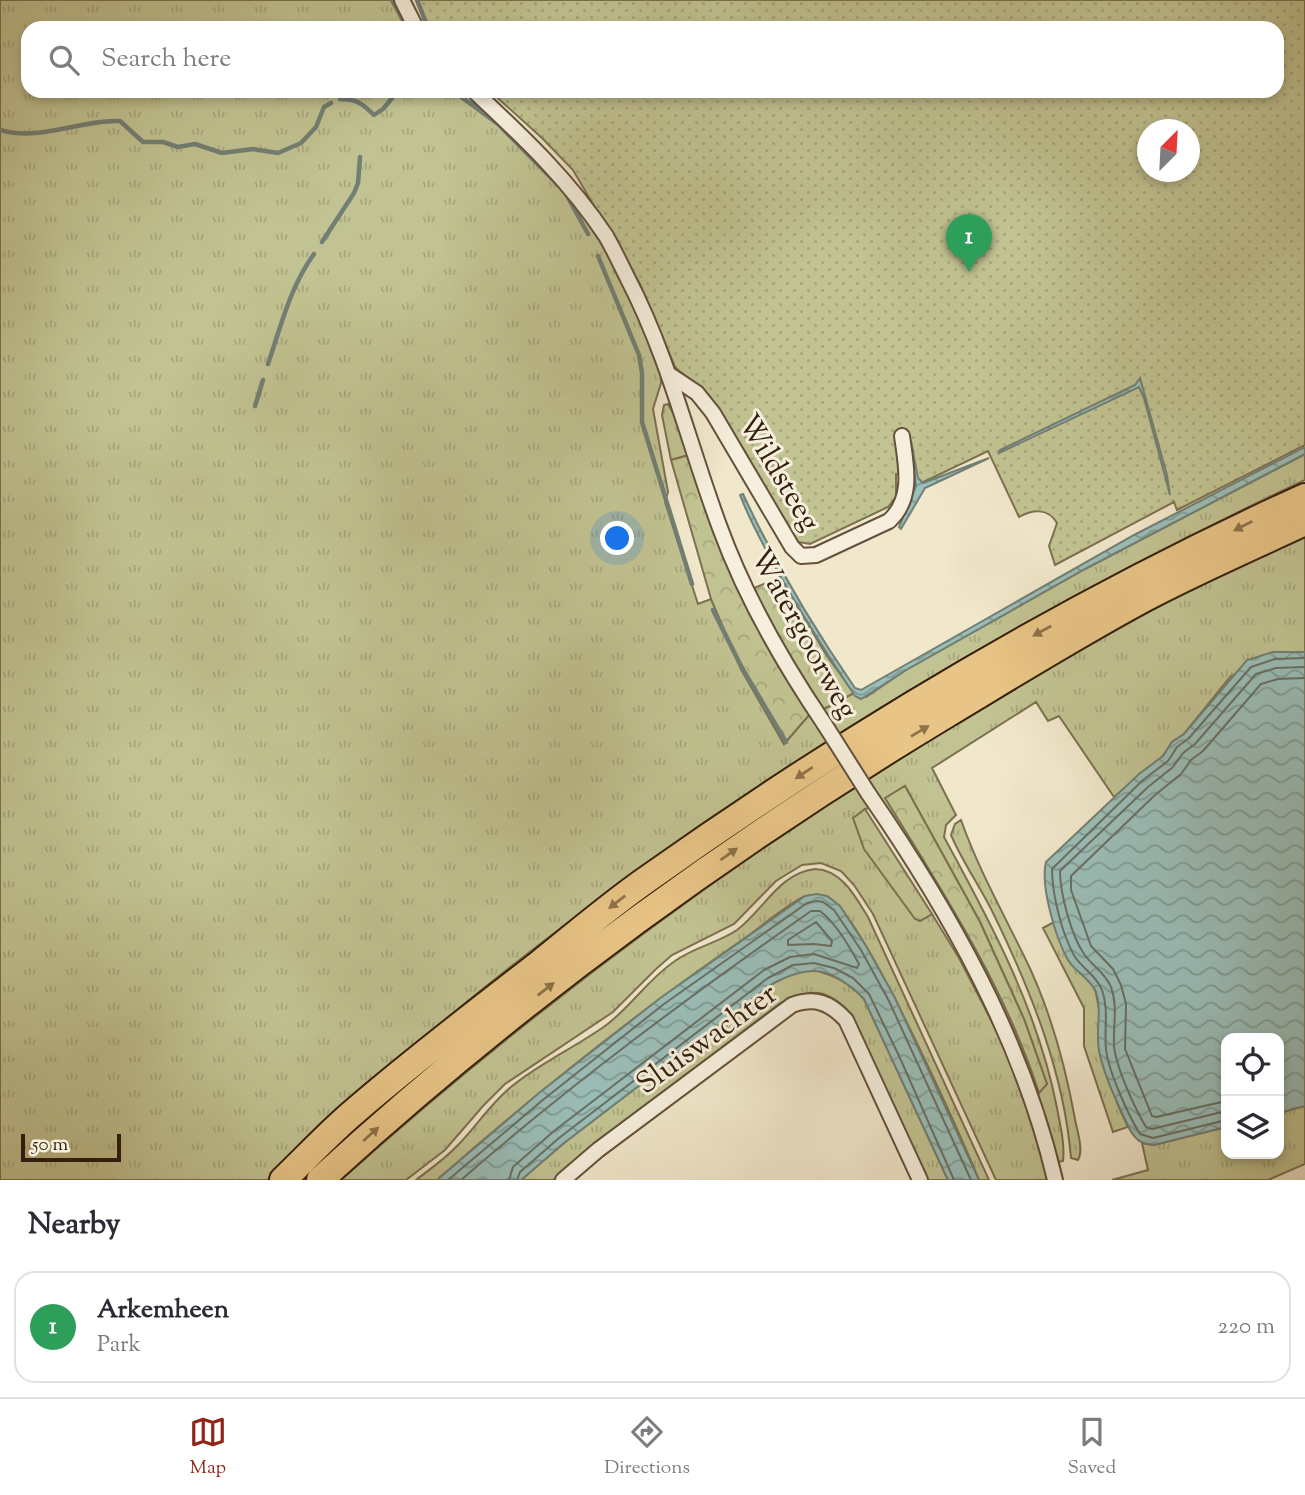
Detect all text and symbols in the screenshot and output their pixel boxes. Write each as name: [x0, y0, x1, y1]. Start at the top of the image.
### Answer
search box: [21, 21, 1284, 98]
icon: search: [45, 41, 83, 79]
text: Search here: [101, 41, 231, 78]
north arrow: [1137, 119, 1200, 182]
pin: 1: [946, 214, 992, 272]
street label: Wildsteeg: [726, 407, 830, 540]
one-way arrow: [1233, 520, 1253, 531]
your location: [600, 521, 634, 555]
street label: Watergoorweg: [738, 541, 868, 727]
one-way arrow: [1032, 625, 1051, 637]
one-way arrow: [910, 724, 929, 737]
one-way arrow: [795, 766, 813, 780]
one-way arrow: [720, 847, 738, 861]
one-way arrow: [609, 895, 627, 910]
street label: Sluiswachter: [628, 974, 787, 1106]
one-way arrow: [536, 981, 554, 996]
map controls: [1221, 1033, 1284, 1159]
button: locate: [1221, 1033, 1284, 1096]
button: layers: [1221, 1096, 1284, 1159]
one-way arrow: [362, 1127, 379, 1142]
scale bar: [21, 1131, 121, 1163]
text: 50 m: [32, 1132, 68, 1159]
text: Nearby: [28, 1204, 120, 1247]
text: Arkemheen: [97, 1292, 229, 1329]
text: 1: [49, 1311, 57, 1344]
text: 220 m: [1217, 1311, 1275, 1344]
text: Park: [97, 1329, 141, 1362]
tab: Map: [189, 1413, 227, 1482]
tab: Directions: [604, 1413, 690, 1482]
tab: Saved: [1067, 1413, 1116, 1482]

